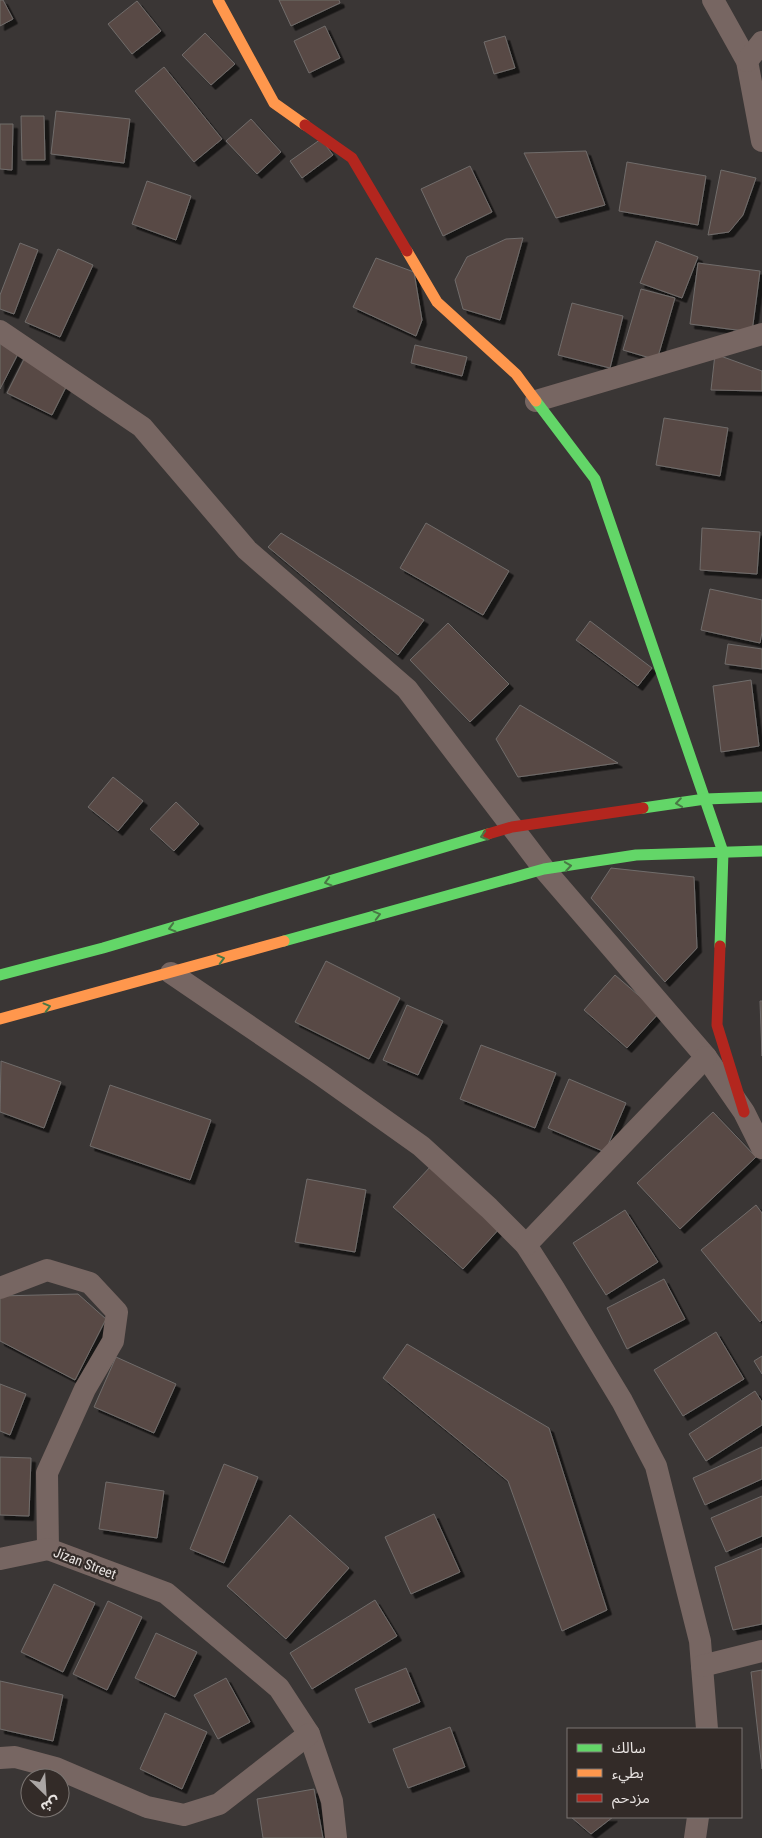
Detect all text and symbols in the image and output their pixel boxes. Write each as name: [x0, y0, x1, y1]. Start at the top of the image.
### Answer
one-way arrow: [674, 798, 683, 808]
one-way arrow: [480, 830, 489, 840]
one-way arrow: [564, 861, 573, 871]
one-way arrow: [325, 876, 333, 886]
one-way arrow: [373, 911, 381, 921]
one-way arrow: [169, 922, 177, 932]
one-way arrow: [216, 954, 224, 964]
one-way arrow: [43, 1002, 51, 1012]
street label: Jizan Street: [51, 1544, 119, 1582]
legend: [567, 1728, 742, 1818]
text: سالك: [612, 1739, 646, 1757]
text: بطيء: [612, 1764, 644, 1784]
north arrow: [20, 1768, 70, 1818]
text: مزدحم: [612, 1789, 650, 1809]
text: ش: [38, 1793, 63, 1816]

